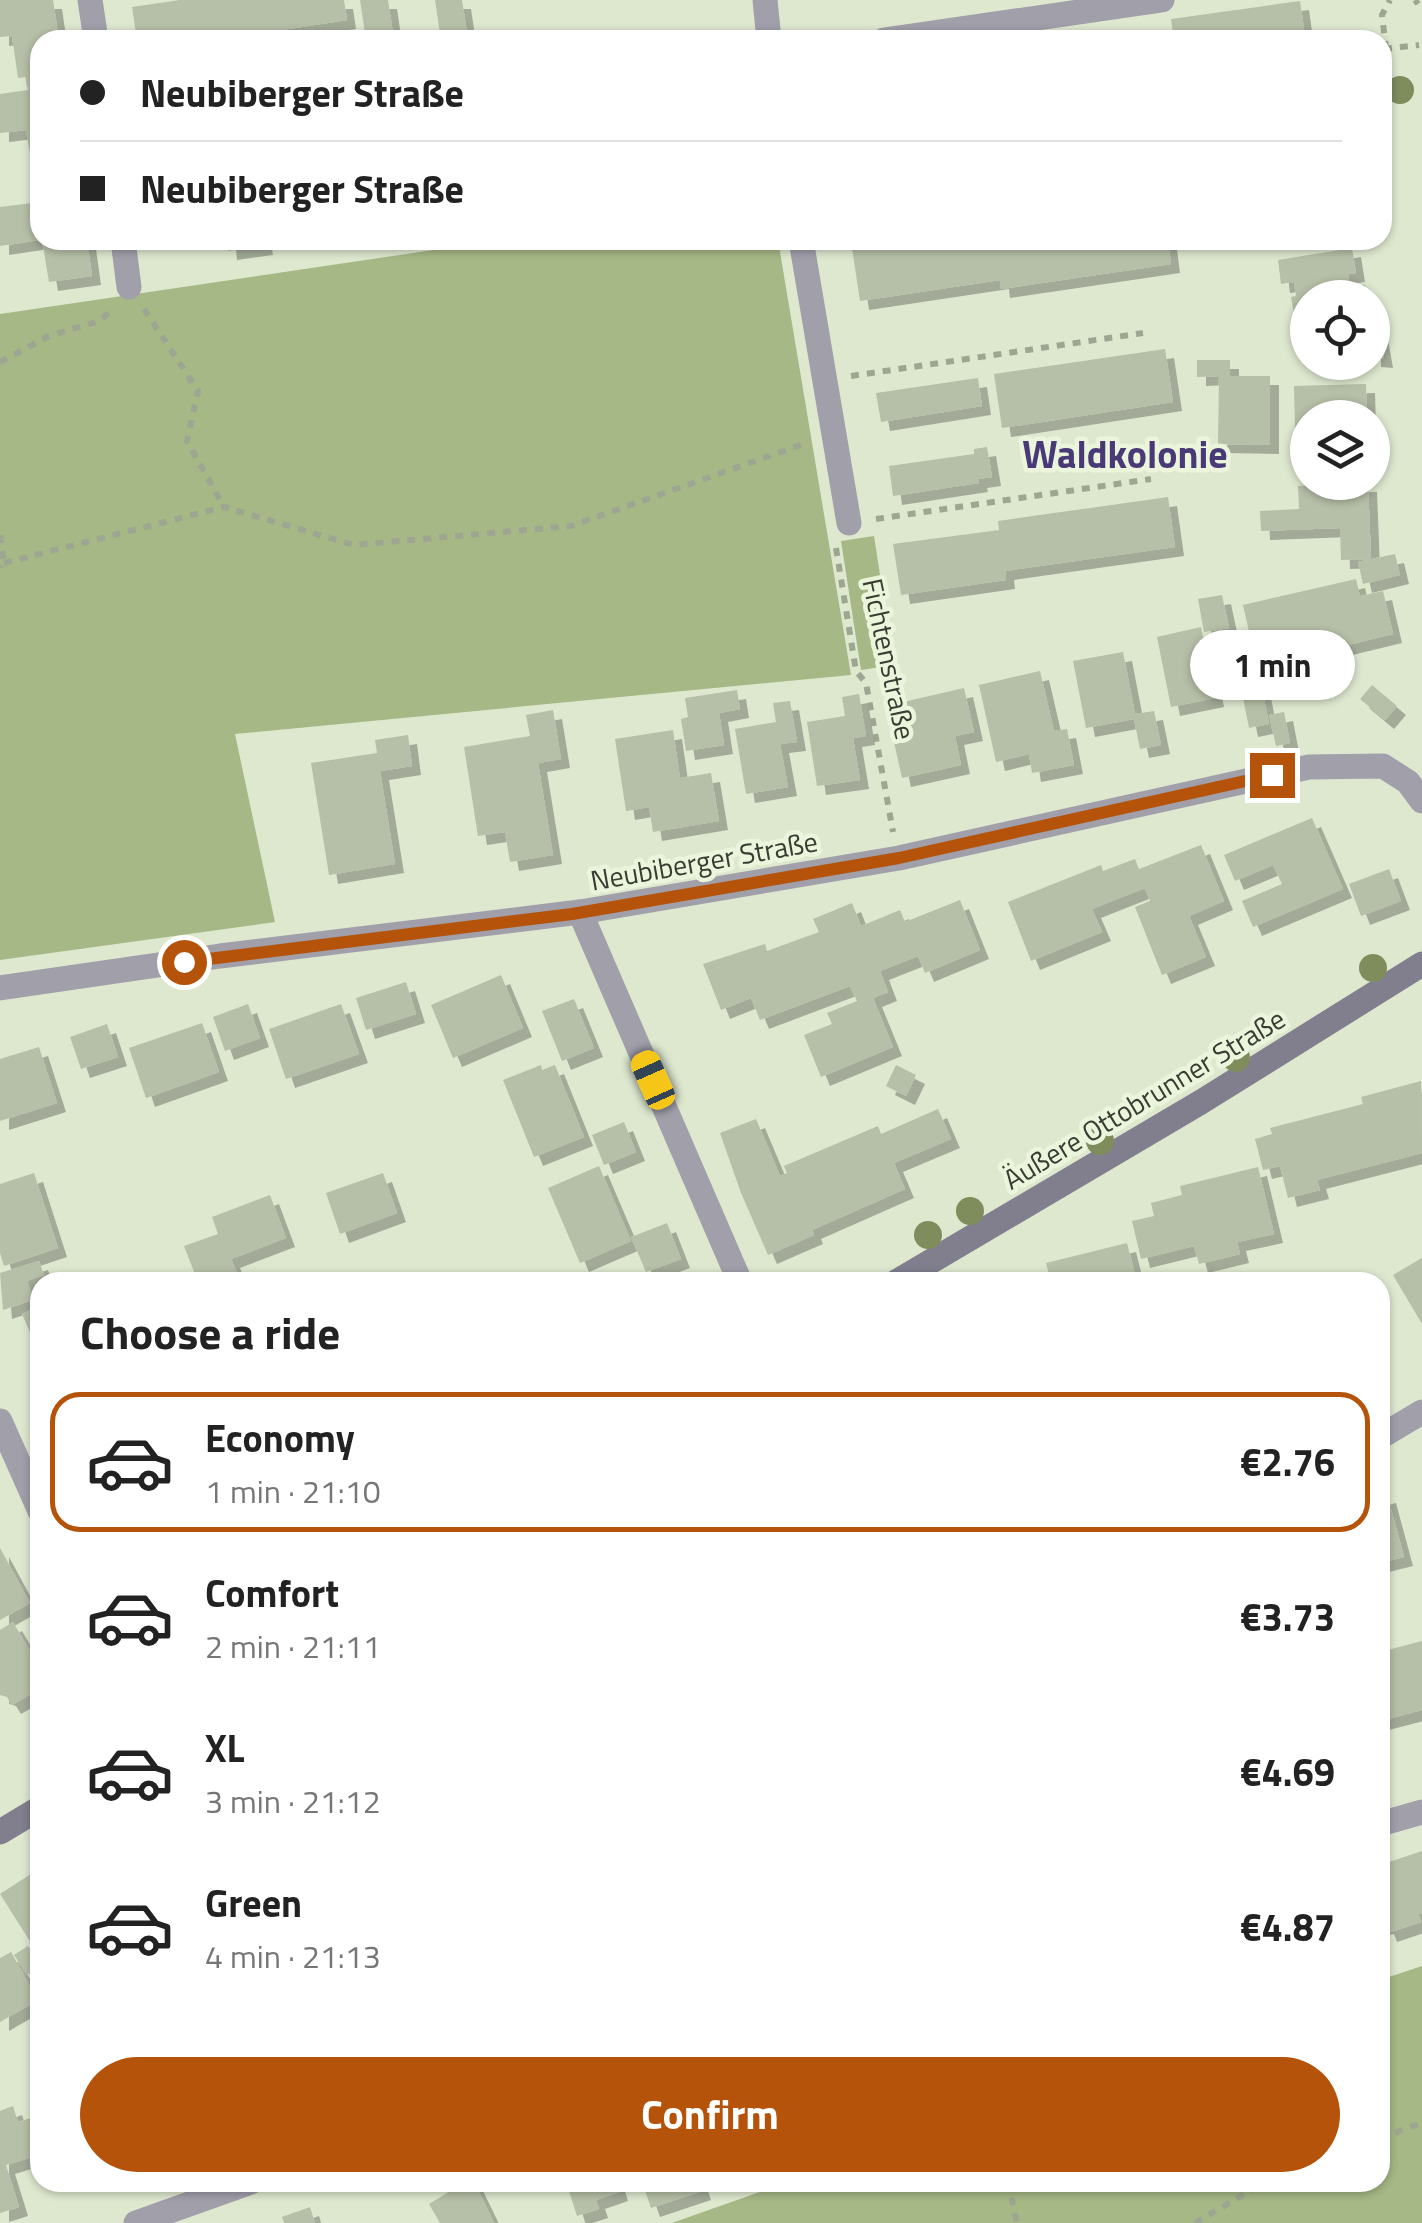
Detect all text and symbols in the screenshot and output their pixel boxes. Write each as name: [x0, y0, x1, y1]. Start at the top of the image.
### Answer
text: Neubiberger Straße: [140, 64, 464, 122]
text: Neubiberger Straße: [140, 160, 464, 218]
map controls: [1290, 280, 1390, 500]
button: locate: [1290, 280, 1390, 380]
button: layers: [1290, 400, 1390, 500]
district label: Waldkolonie: [1022, 425, 1228, 483]
street label: Fichtenstraße: [851, 574, 928, 743]
callout: 1 min: [1190, 630, 1354, 700]
text: 1 min: [1234, 641, 1311, 689]
route end: [1250, 753, 1295, 798]
street label: Neubiberger Straße: [587, 819, 821, 902]
route start: [162, 940, 207, 985]
street label: Äußere Ottobrunner Straße: [994, 997, 1293, 1200]
car: [627, 1046, 679, 1114]
text: Choose a ride: [80, 1298, 340, 1366]
text: Economy: [205, 1409, 355, 1467]
icon: car: [85, 1417, 175, 1507]
text: €2.76: [1240, 1433, 1335, 1491]
text: 1 min · 21:10: [205, 1467, 381, 1515]
text: Comfort: [205, 1564, 339, 1622]
icon: car: [85, 1572, 175, 1662]
text: €3.73: [1240, 1588, 1335, 1646]
text: 2 min · 21:11: [205, 1622, 381, 1670]
text: XL: [205, 1719, 245, 1777]
icon: car: [85, 1727, 175, 1817]
text: €4.69: [1240, 1743, 1335, 1801]
text: 3 min · 21:12: [205, 1777, 381, 1825]
text: Green: [205, 1874, 302, 1932]
icon: car: [85, 1882, 175, 1972]
text: €4.87: [1240, 1898, 1335, 1956]
text: 4 min · 21:13: [205, 1932, 381, 1980]
button: Confirm: [80, 2057, 1340, 2172]

